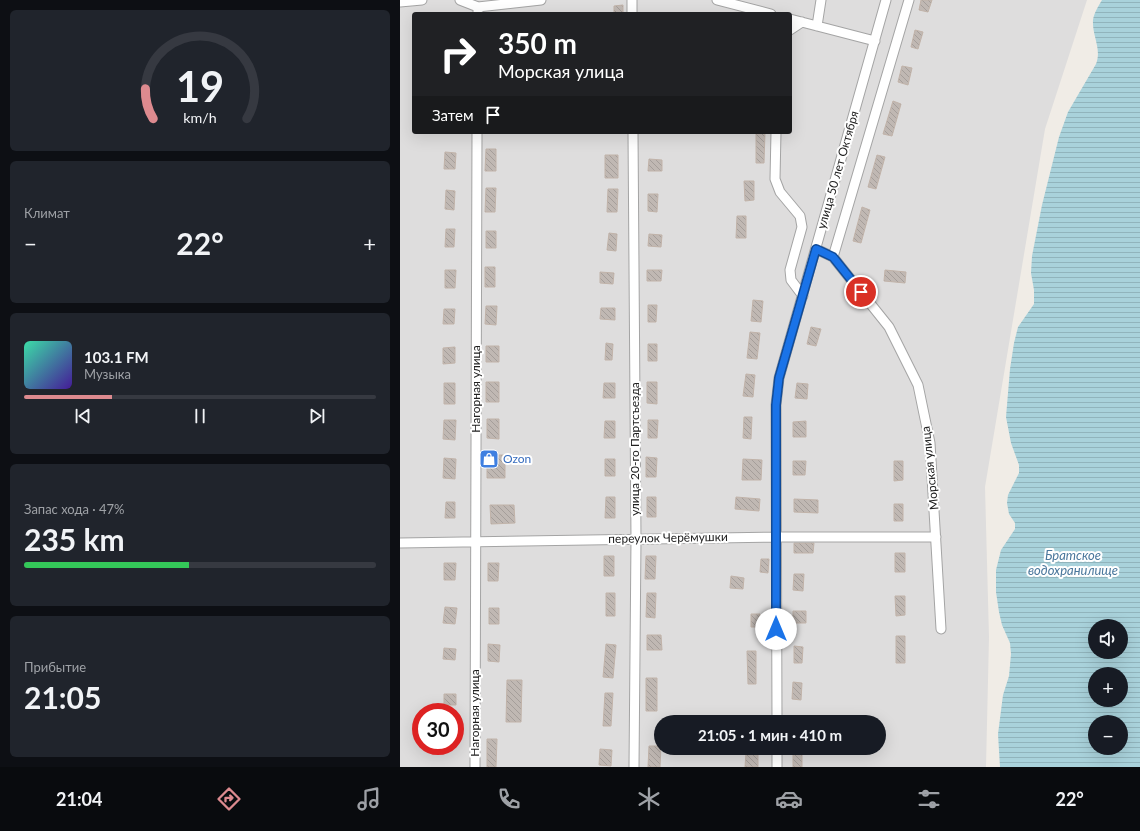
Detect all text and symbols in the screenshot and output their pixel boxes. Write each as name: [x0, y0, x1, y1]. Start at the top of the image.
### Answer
text: 350 m: [498, 26, 577, 60]
icon: right: [432, 28, 484, 80]
text: Морская улица: [498, 60, 624, 82]
text: 19: [176, 61, 224, 111]
icon: arrive: [482, 104, 504, 126]
text: Затем: [432, 106, 474, 124]
text: km/h: [183, 108, 217, 125]
street label: улица 50 лет Октября: [813, 109, 862, 231]
text: Климат: [24, 205, 70, 221]
text: 22°: [176, 225, 224, 261]
text: −: [24, 230, 37, 257]
text: +: [363, 230, 376, 257]
pin: [844, 275, 878, 309]
icon: arrive: [850, 281, 872, 303]
street label: Нагорная улица: [468, 345, 483, 433]
text: 103.1 FM: [84, 348, 149, 366]
text: Музыка: [84, 366, 131, 382]
street label: улица 20-го Партсъезда: [627, 382, 642, 516]
icon: previous: [72, 405, 94, 427]
icon: pause: [189, 405, 211, 427]
icon: next: [306, 405, 328, 427]
street label: Морская улица: [918, 425, 941, 511]
shop icon: Ozon: [478, 448, 500, 470]
place label: Ozon: [503, 451, 531, 466]
text: Запас хода · 47%: [24, 501, 125, 517]
text: 235 km: [24, 521, 125, 557]
street label: переулок Черёмушки: [608, 529, 728, 546]
water label: Братское водохранилище: [1028, 547, 1118, 578]
position arrow: [755, 608, 797, 650]
map controls: [1088, 619, 1128, 755]
button: sound: [1088, 619, 1128, 659]
text: Прибытие: [24, 659, 86, 675]
button: +: [1088, 667, 1128, 707]
street label: Нагорная улица: [467, 669, 482, 757]
text: 21:05: [24, 679, 101, 715]
speed limit sign: 30: [412, 703, 464, 755]
button: −: [1088, 715, 1128, 755]
text: 21:05 · 1 мин · 410 m: [698, 726, 842, 744]
icon: directions: [215, 785, 243, 813]
icon: music: [355, 785, 383, 813]
icon: phone: [495, 785, 523, 813]
icon: climate: [635, 785, 663, 813]
icon: car: [775, 785, 803, 813]
icon: filters: [915, 785, 943, 813]
text: 21:04: [56, 788, 102, 810]
text: 22°: [1055, 788, 1084, 810]

